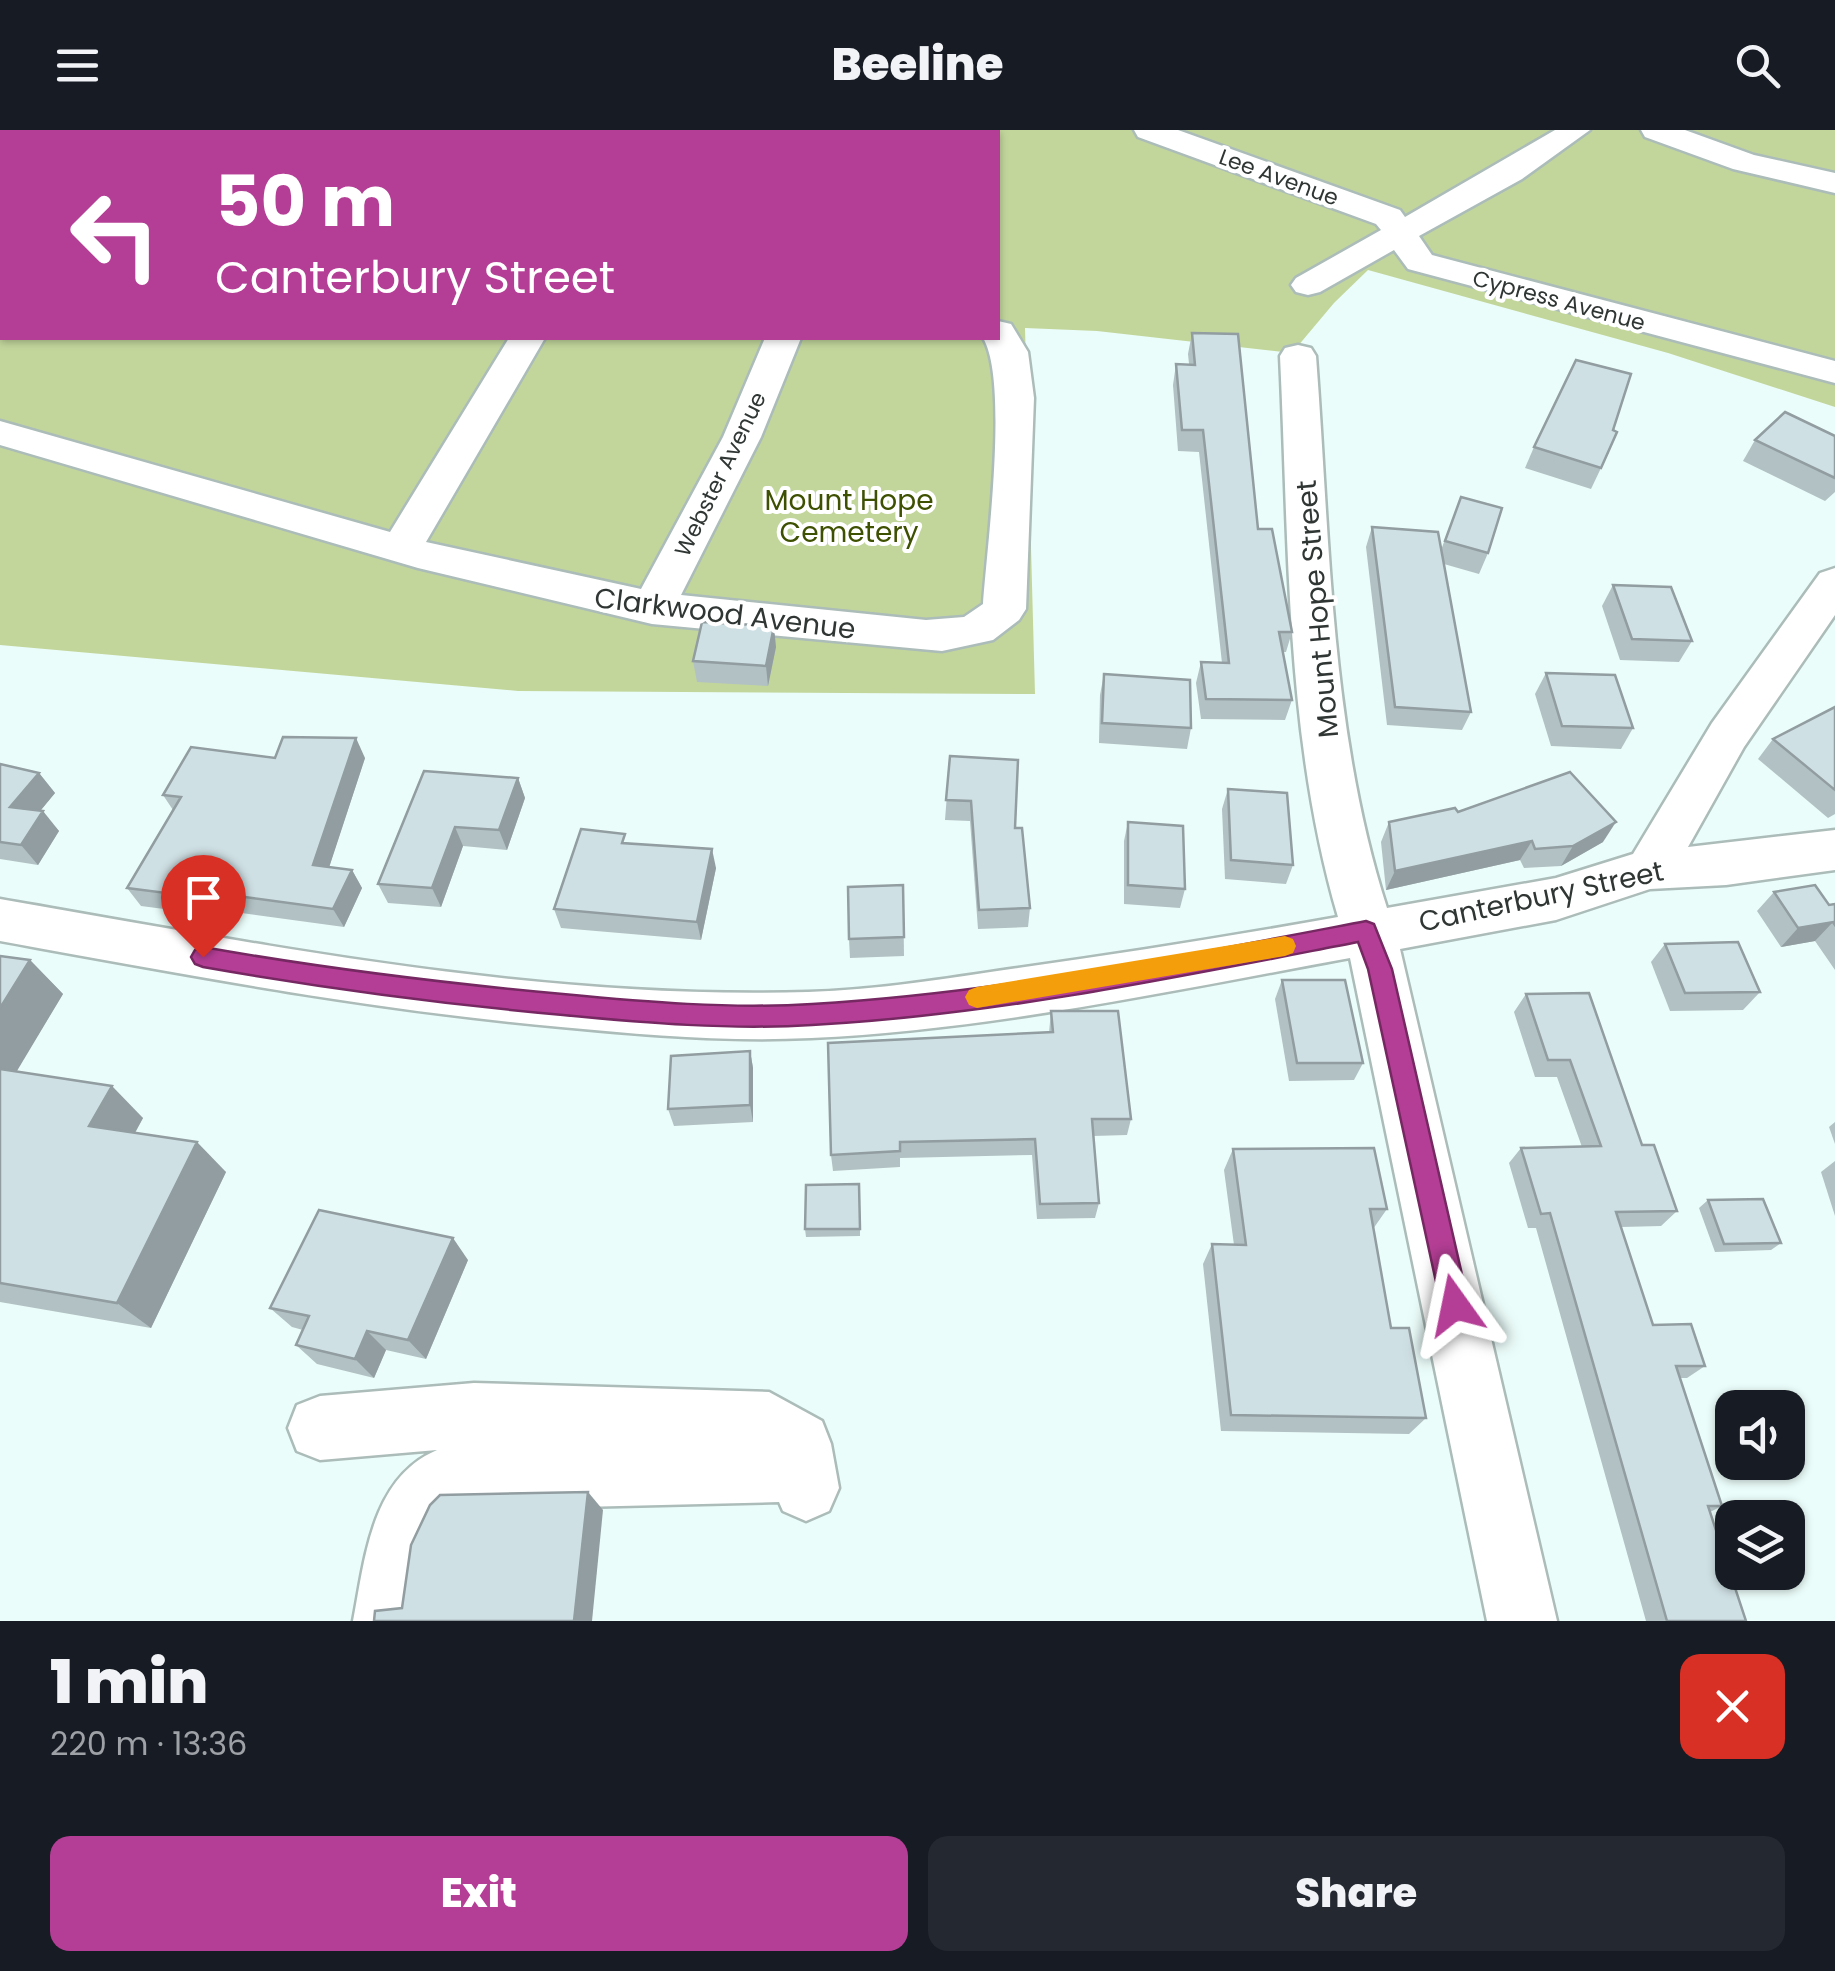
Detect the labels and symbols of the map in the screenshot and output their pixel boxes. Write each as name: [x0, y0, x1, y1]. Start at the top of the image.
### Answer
street label: Lee Avenue: [1215, 141, 1343, 213]
street label: Cypress Avenue: [1469, 263, 1649, 338]
street label: Webster Avenue: [667, 387, 774, 562]
street label: Mount Hope Street: [1287, 478, 1348, 739]
park label: Mount Hope Cemetery: [764, 481, 934, 552]
street label: Clarkwood Avenue: [592, 578, 858, 649]
street label: Canterbury Street: [1415, 852, 1667, 941]
pin: [161, 855, 246, 958]
position arrow: [1403, 1253, 1507, 1357]

